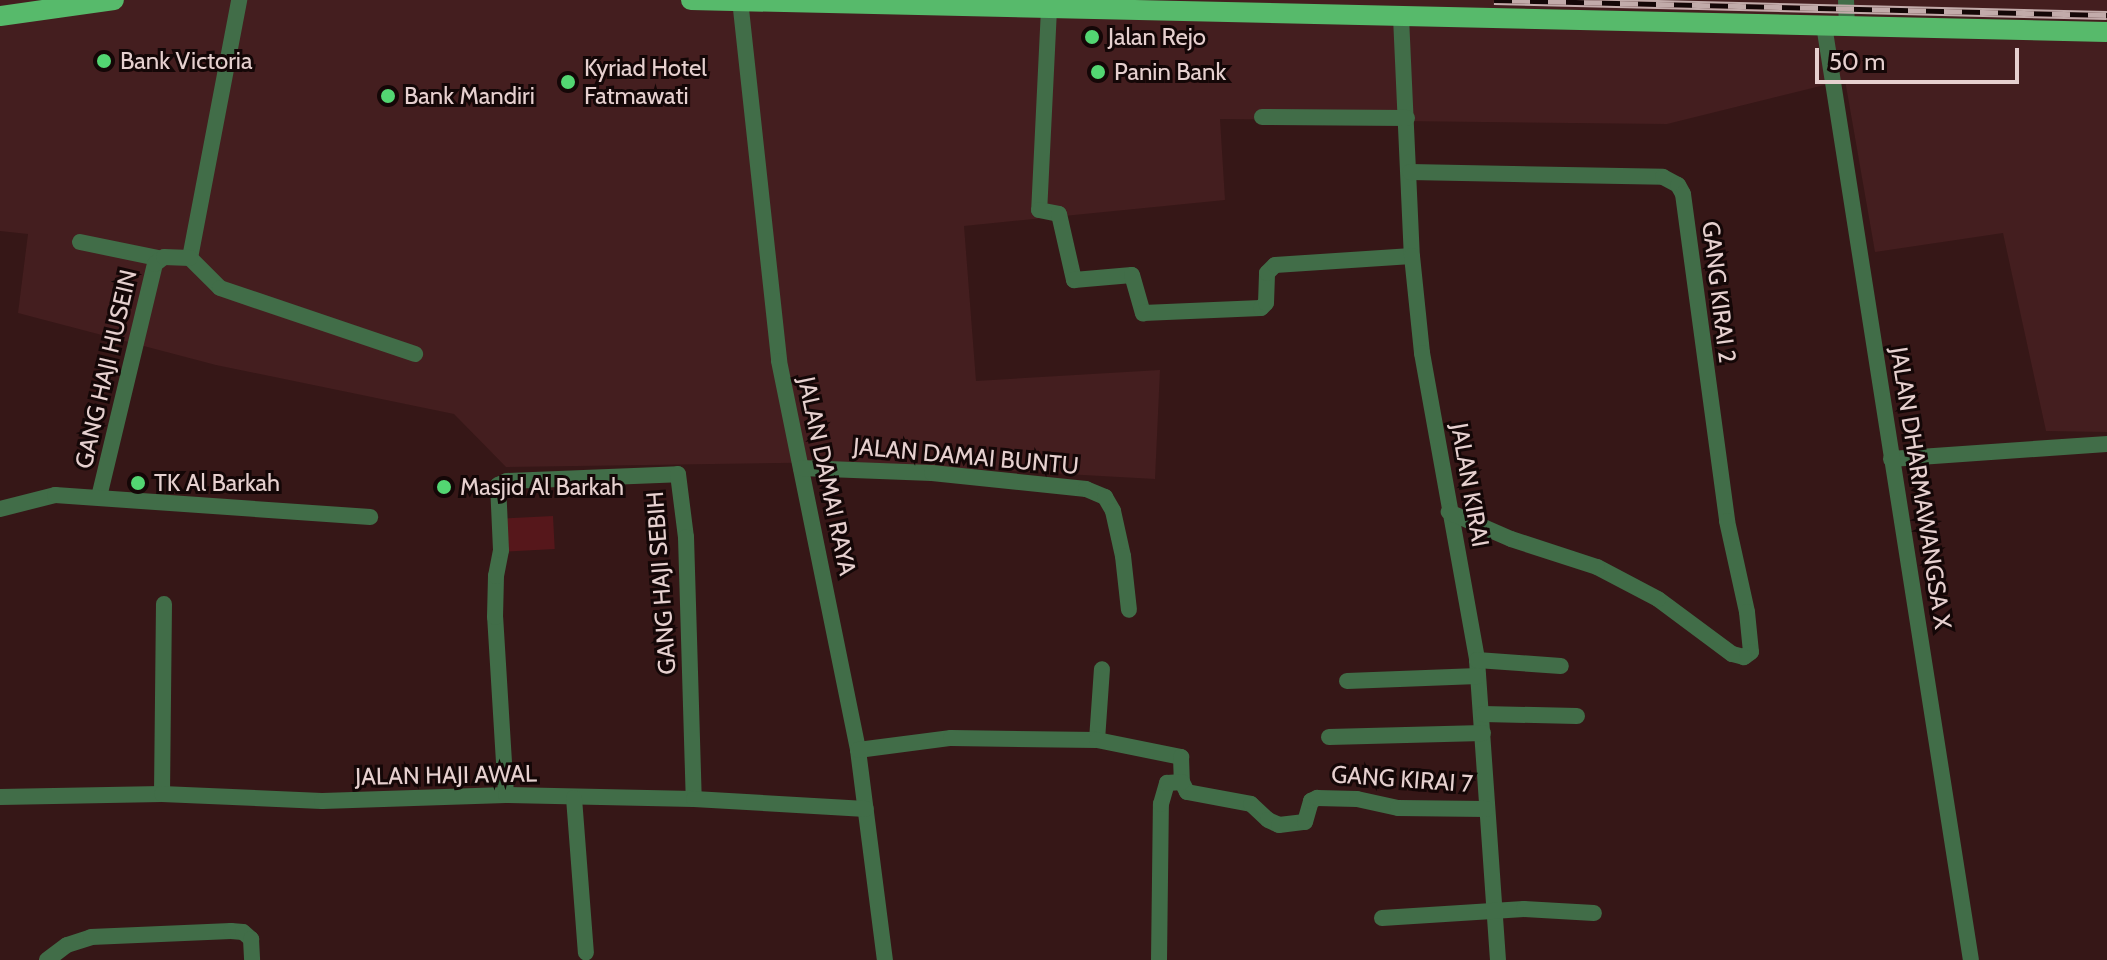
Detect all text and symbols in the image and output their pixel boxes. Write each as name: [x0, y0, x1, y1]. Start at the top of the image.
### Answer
place label: Jalan Rejo: [1108, 23, 1206, 51]
marker: Jalan Rejo: [1083, 28, 1101, 46]
scale bar: [1819, 32, 2023, 82]
place label: Bank Victoria: [120, 47, 252, 75]
text: 50 m: [1829, 47, 1885, 76]
marker: Bank Victoria: [95, 52, 113, 70]
place label: Kyriad Hotel Fatmawati: [584, 54, 707, 110]
place label: Panin Bank: [1114, 58, 1226, 86]
marker: Panin Bank: [1089, 63, 1107, 81]
marker: Kyriad Hotel Fatmawati: [559, 73, 577, 91]
place label: Bank Mandiri: [404, 82, 535, 110]
marker: Bank Mandiri: [379, 87, 397, 105]
street label: GANG KIRAI 2: [1696, 220, 1742, 364]
street label: GANG HAJI HUSEIN: [69, 267, 143, 471]
street label: JALAN DHARMAWANGSA X: [1884, 345, 1958, 631]
street label: JALAN DAMAI RAYA: [792, 374, 862, 578]
street label: JALAN KIRAI: [1445, 421, 1495, 549]
street label: JALAN DAMAI BUNTU: [852, 432, 1080, 480]
place label: TK Al Barkah: [154, 469, 280, 497]
place label: Masjid Al Barkah: [460, 473, 624, 501]
marker: TK Al Barkah: [129, 474, 147, 492]
marker: Masjid Al Barkah: [435, 478, 453, 496]
street label: GANG HAJI SEBIH: [640, 491, 682, 675]
street label: JALAN HAJI AWAL: [355, 759, 537, 791]
street label: GANG KIRAI 7: [1330, 760, 1474, 798]

